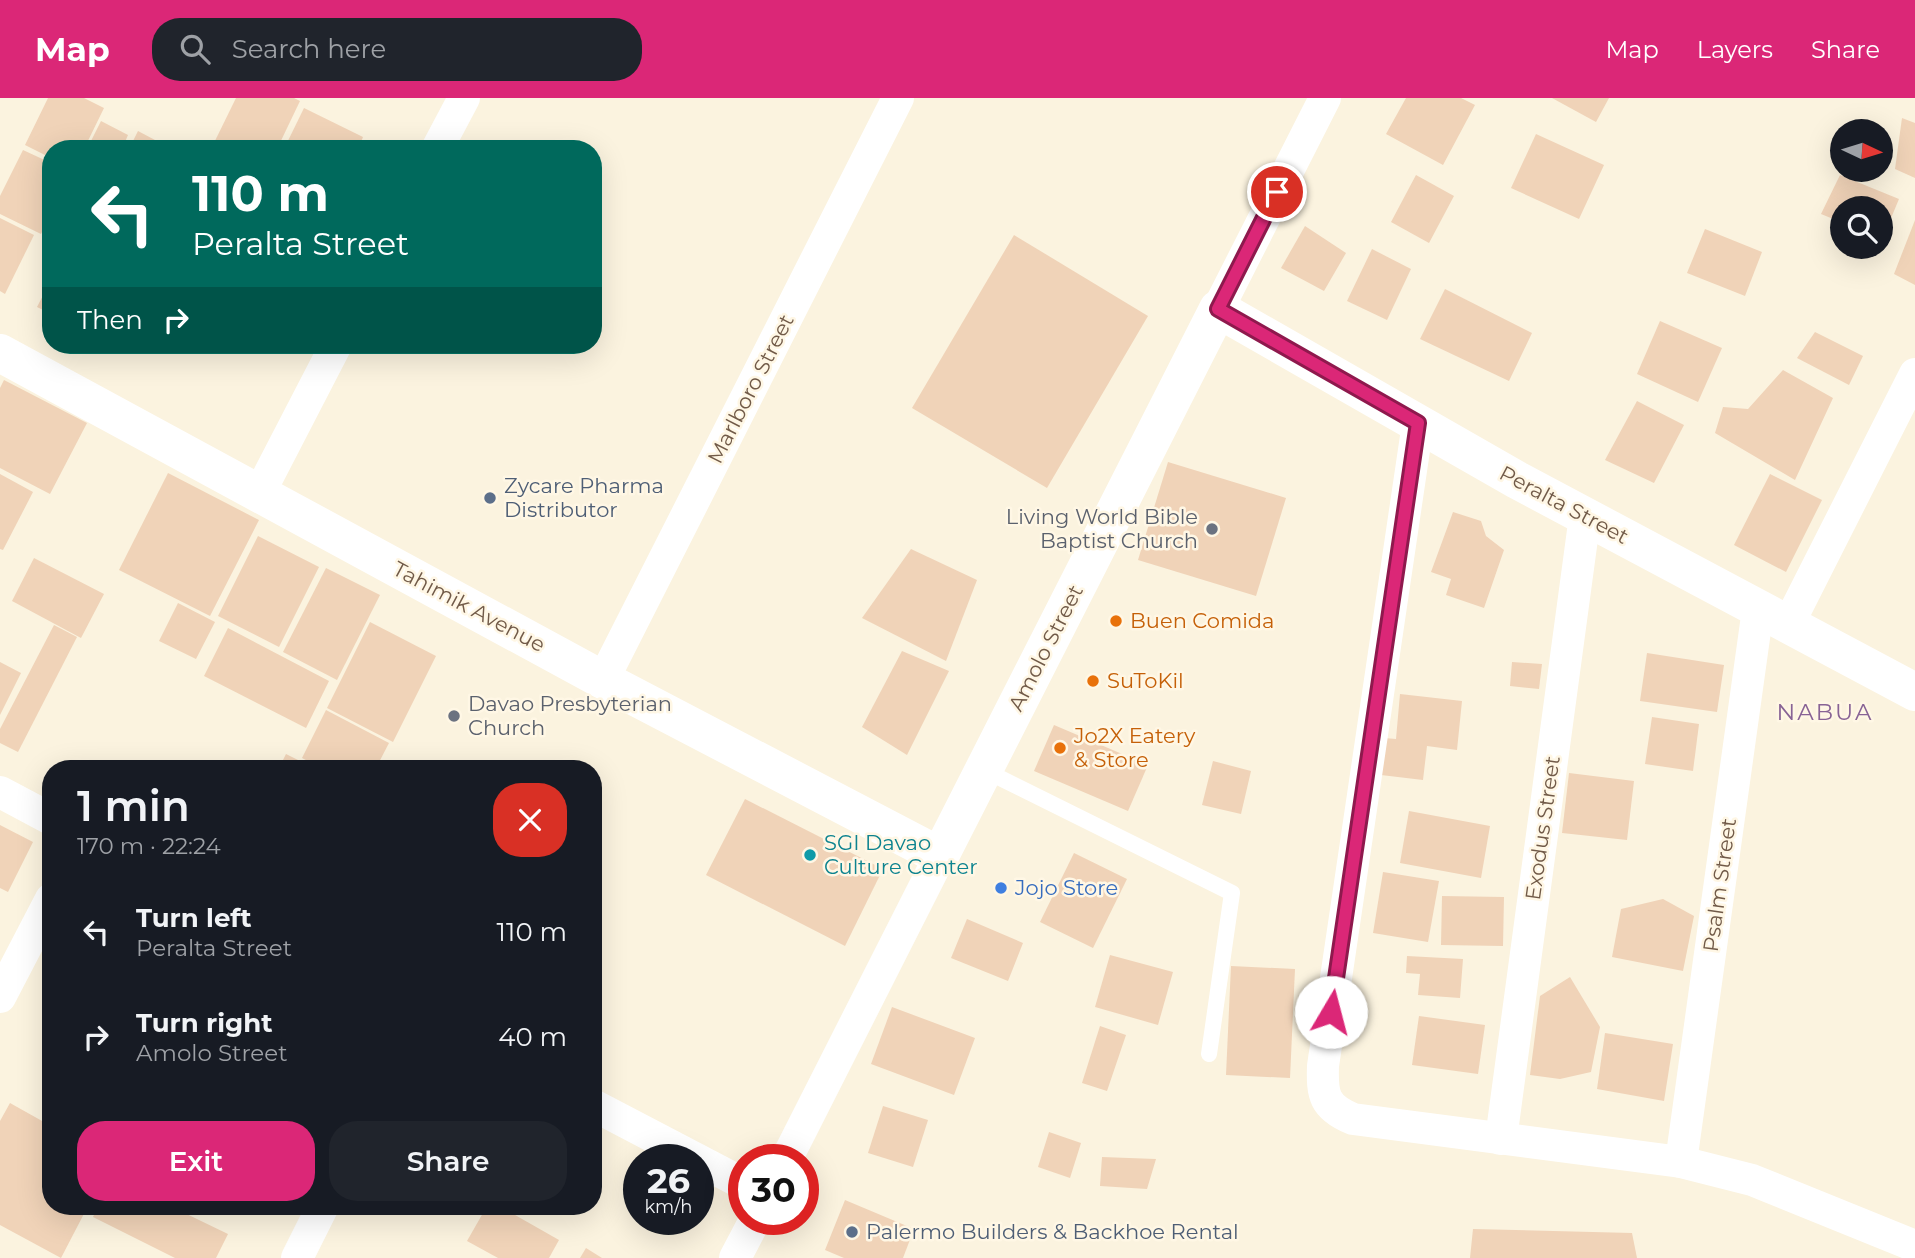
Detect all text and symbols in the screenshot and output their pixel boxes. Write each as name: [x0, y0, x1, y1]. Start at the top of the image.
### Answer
search box: [152, 18, 642, 81]
text: Map: [35, 29, 110, 69]
icon: search: [176, 30, 214, 68]
text: Search here: [232, 33, 386, 65]
text: Map: [1605, 35, 1659, 64]
text: Layers: [1697, 35, 1773, 64]
text: Share: [1811, 35, 1880, 64]
north arrow: [1830, 119, 1894, 182]
map controls: [1830, 119, 1893, 259]
pin: [1247, 162, 1307, 222]
text: 110 m: [192, 164, 329, 223]
icon: left: [77, 168, 168, 259]
icon: arrive: [1258, 173, 1296, 211]
button: search: [1830, 196, 1893, 259]
text: Peralta Street: [192, 224, 409, 263]
icon: right: [157, 301, 195, 339]
text: Then: [77, 304, 143, 336]
street label: Marlboro Street: [702, 310, 799, 468]
street label: Peralta Street: [1495, 460, 1633, 549]
place label: Zycare Pharma Distributor: [504, 473, 664, 522]
marker: Zycare Pharma Distributor: [482, 490, 498, 506]
place label: Living World Bible Baptist Church: [1006, 504, 1198, 553]
marker: Living World Bible Baptist Church: [1204, 521, 1220, 537]
street label: Tahimik Avenue: [389, 556, 550, 657]
street label: Amolo Street: [1003, 580, 1088, 715]
place label: Buen Comida: [1130, 608, 1274, 633]
marker: Buen Comida: [1108, 613, 1124, 629]
place label: SuToKil: [1107, 668, 1184, 693]
marker: SuToKil: [1085, 673, 1101, 689]
place label: Davao Presbyterian Church: [468, 691, 672, 740]
district label: NABUA: [1777, 698, 1873, 726]
marker: Davao Presbyterian Church: [446, 708, 462, 724]
place label: Jo2X Eatery & Store: [1073, 723, 1196, 772]
marker: Jo2X Eatery & Store: [1052, 740, 1068, 756]
street label: Exodus Street: [1520, 754, 1565, 902]
text: 1 min: [77, 780, 190, 832]
button: close: [493, 783, 567, 857]
street label: Psalm Street: [1698, 817, 1741, 953]
place label: SGI Davao Culture Center: [824, 830, 978, 879]
text: 170 m · 22:24: [77, 832, 221, 860]
marker: SGI Davao Culture Center: [802, 847, 818, 863]
place label: Jojo Store: [1014, 875, 1118, 900]
marker: Jojo Store: [993, 880, 1009, 896]
text: Turn left: [136, 902, 252, 934]
icon: left: [77, 913, 115, 951]
text: 110 m: [497, 916, 567, 948]
text: Peralta Street: [136, 934, 292, 962]
position arrow: [1294, 975, 1368, 1049]
text: Turn right: [136, 1007, 272, 1039]
icon: right: [77, 1018, 115, 1056]
text: 40 m: [498, 1021, 567, 1053]
text: Amolo Street: [136, 1039, 287, 1067]
button: Exit: [77, 1121, 315, 1201]
button: Share: [329, 1121, 567, 1201]
speed limit sign: 30: [728, 1144, 819, 1235]
text: 26: [647, 1159, 690, 1202]
text: km/h: [644, 1196, 693, 1218]
place label: Palermo Builders & Backhoe Rental: [866, 1219, 1239, 1244]
marker: Palermo Builders & Backhoe Rental: [844, 1224, 860, 1240]

